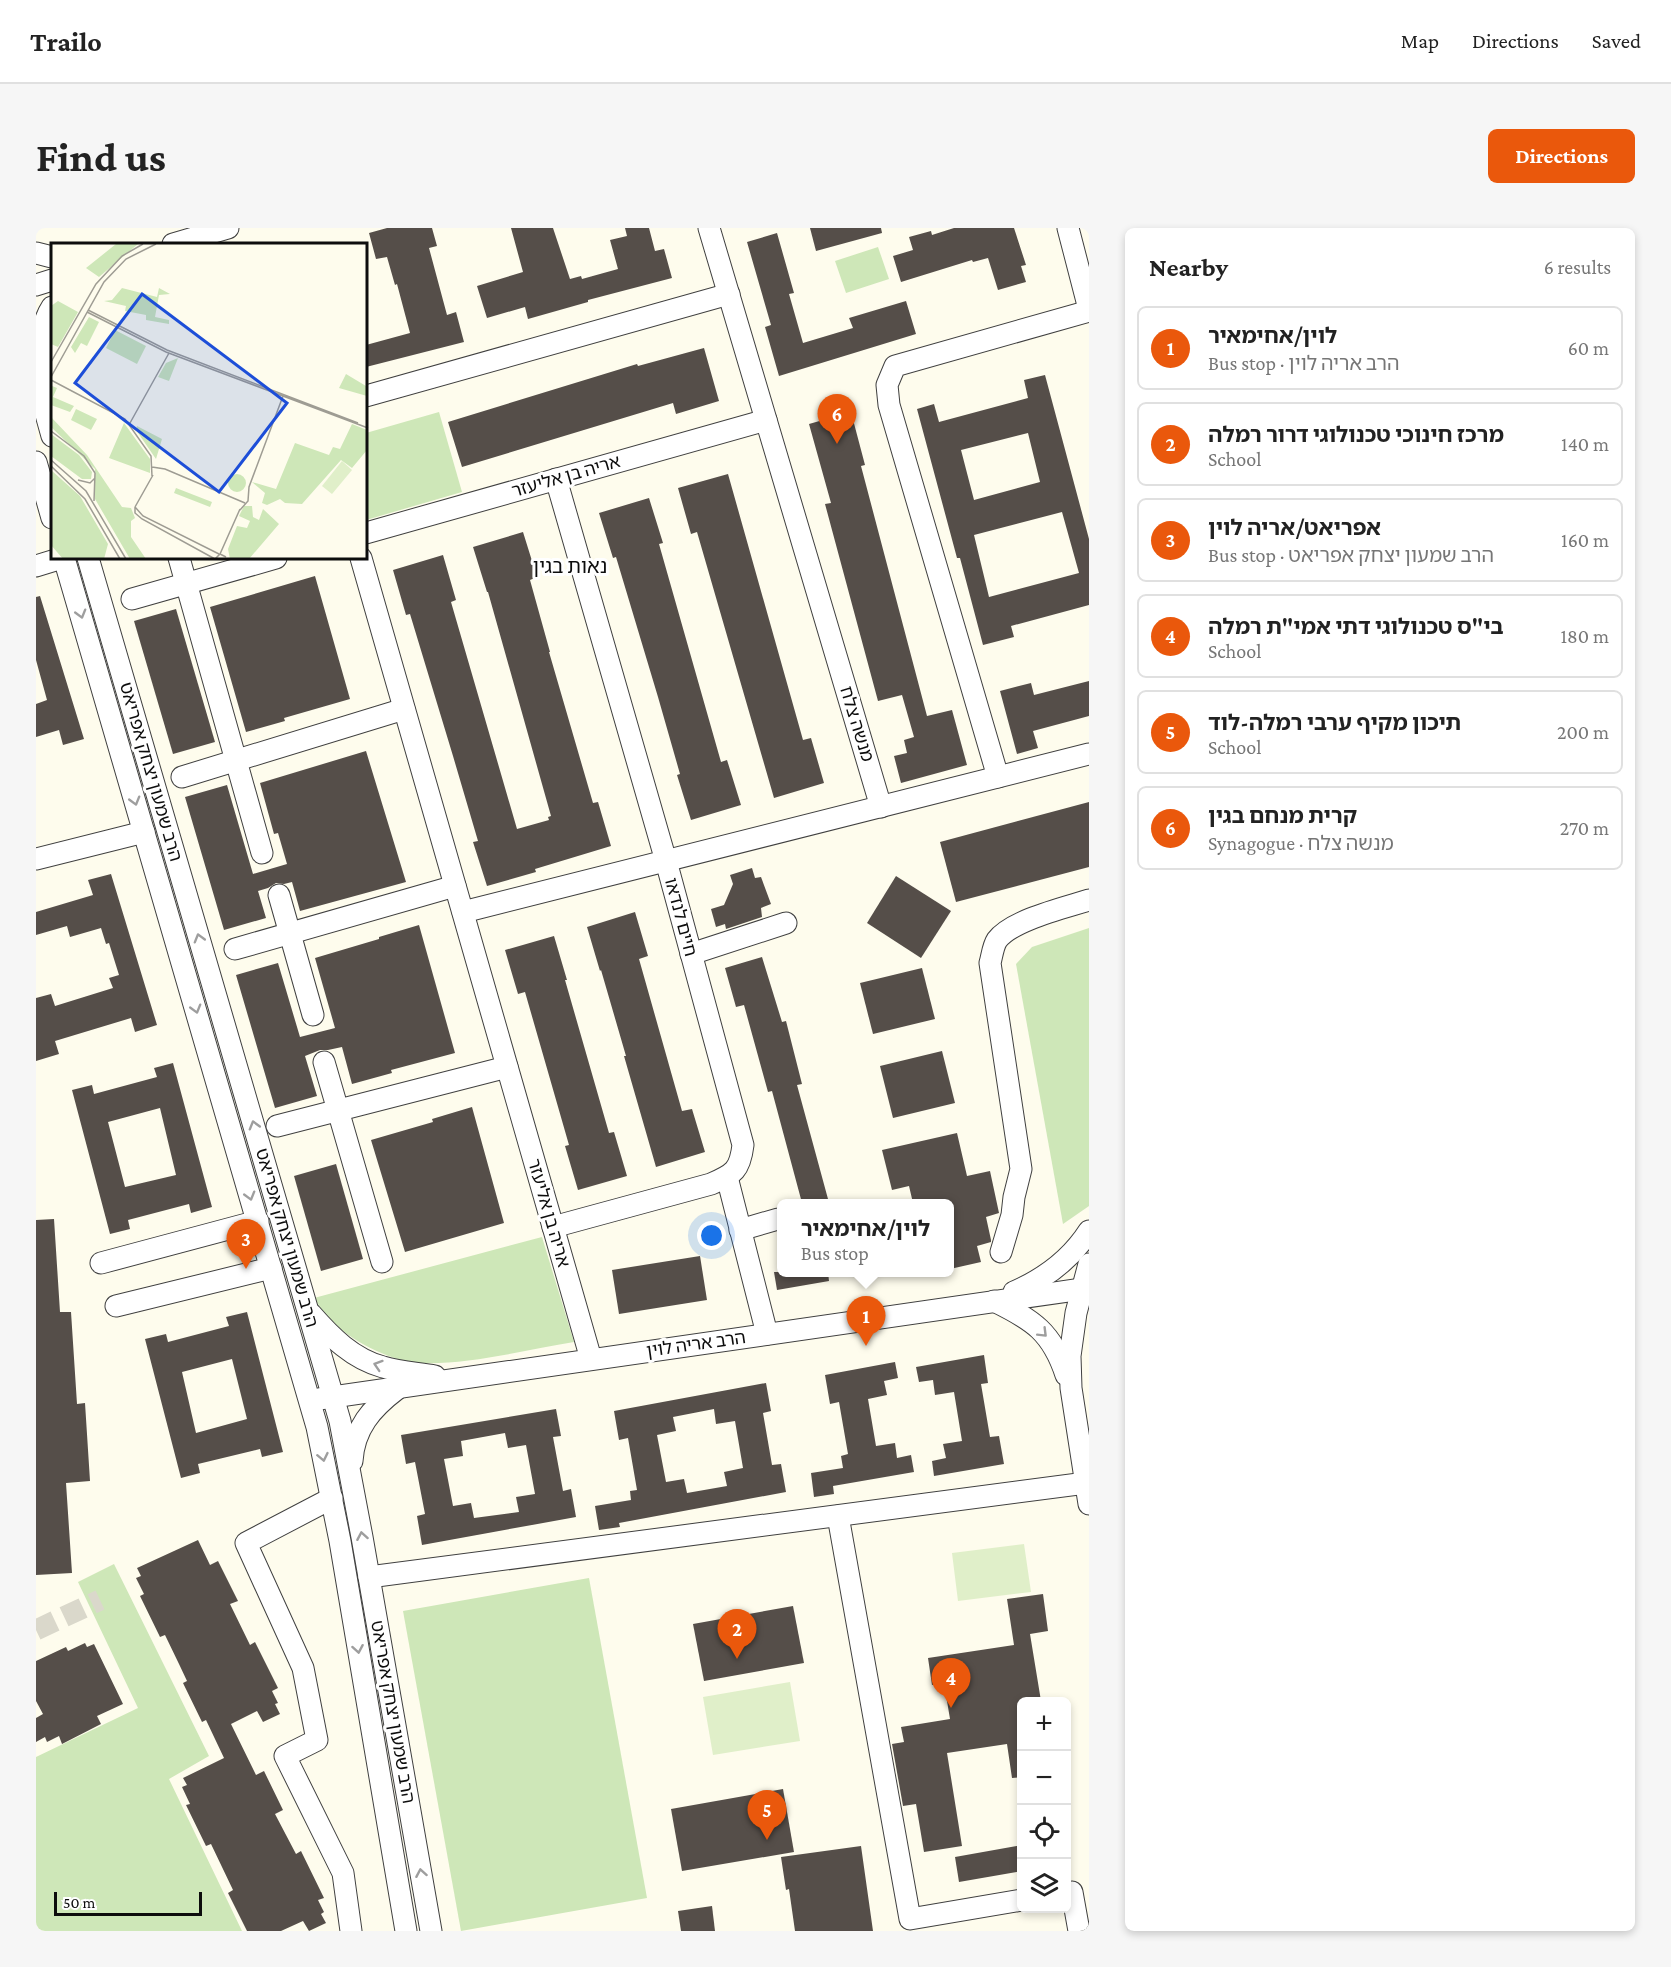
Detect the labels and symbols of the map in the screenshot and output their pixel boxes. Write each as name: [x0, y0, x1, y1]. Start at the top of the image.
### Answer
inset map: [51, 243, 368, 560]
pin: 6: [818, 394, 856, 444]
street label: אריה בן אליעזר: [509, 451, 623, 501]
district label: נאות בגין: [533, 555, 607, 577]
one-way arrow: [74, 608, 86, 619]
street label: הרב שמעון יצחק אפריאט: [116, 680, 186, 864]
street label: מנשה צלח: [836, 684, 878, 764]
one-way arrow: [128, 795, 140, 806]
street label: חיים לנדאו: [661, 876, 701, 958]
one-way arrow: [194, 933, 206, 943]
one-way arrow: [189, 1003, 201, 1014]
one-way arrow: [249, 1120, 261, 1131]
street label: הרב שמעון יצחק אפריאט: [252, 1146, 322, 1330]
street label: אריה בן אליעזר: [524, 1156, 574, 1270]
one-way arrow: [243, 1190, 255, 1201]
pin: 3: [226, 1220, 266, 1269]
your location: [697, 1221, 726, 1250]
pin: 1: [846, 1296, 886, 1346]
one-way arrow: [1036, 1326, 1046, 1337]
street label: הרב אריה לוין: [645, 1327, 747, 1361]
one-way arrow: [373, 1360, 384, 1372]
one-way arrow: [316, 1452, 329, 1462]
one-way arrow: [356, 1532, 369, 1542]
pin: 2: [718, 1610, 756, 1659]
street label: הרב שמעון יצחק אפריאט: [367, 1619, 419, 1805]
one-way arrow: [351, 1644, 364, 1654]
pin: 4: [932, 1658, 970, 1708]
pin: 5: [748, 1790, 786, 1840]
one-way arrow: [415, 1869, 427, 1878]
scale bar: [54, 1889, 202, 1916]

